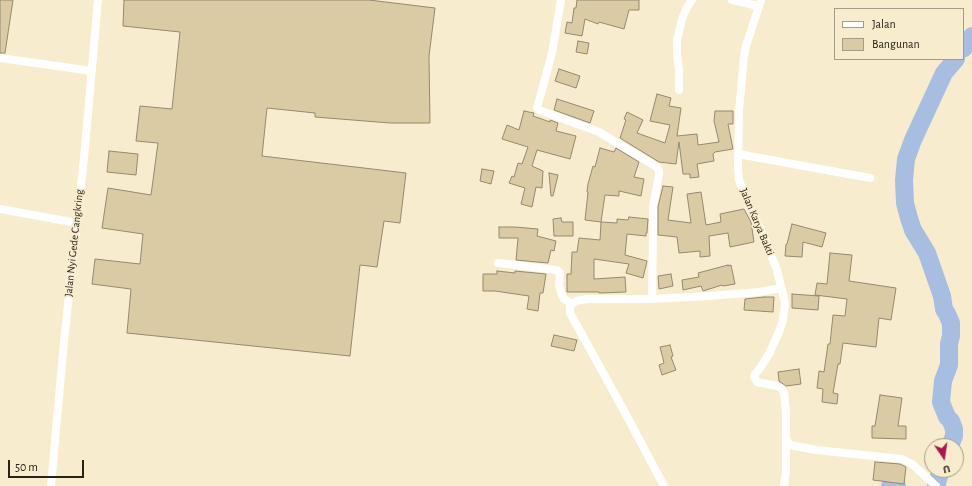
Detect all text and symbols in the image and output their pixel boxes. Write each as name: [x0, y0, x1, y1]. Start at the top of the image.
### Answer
legend: [834, 8, 964, 60]
text: Jalan: [872, 18, 896, 30]
text: Bangunan: [872, 38, 920, 50]
street label: Jalan Karya Bakti: [737, 186, 777, 258]
street label: Jalan Nyi Gede Cangkring: [62, 189, 86, 297]
north arrow: [924, 438, 964, 478]
scale bar: [10, 452, 86, 478]
text: 50 m: [15, 461, 38, 473]
text: U: [942, 463, 951, 475]

